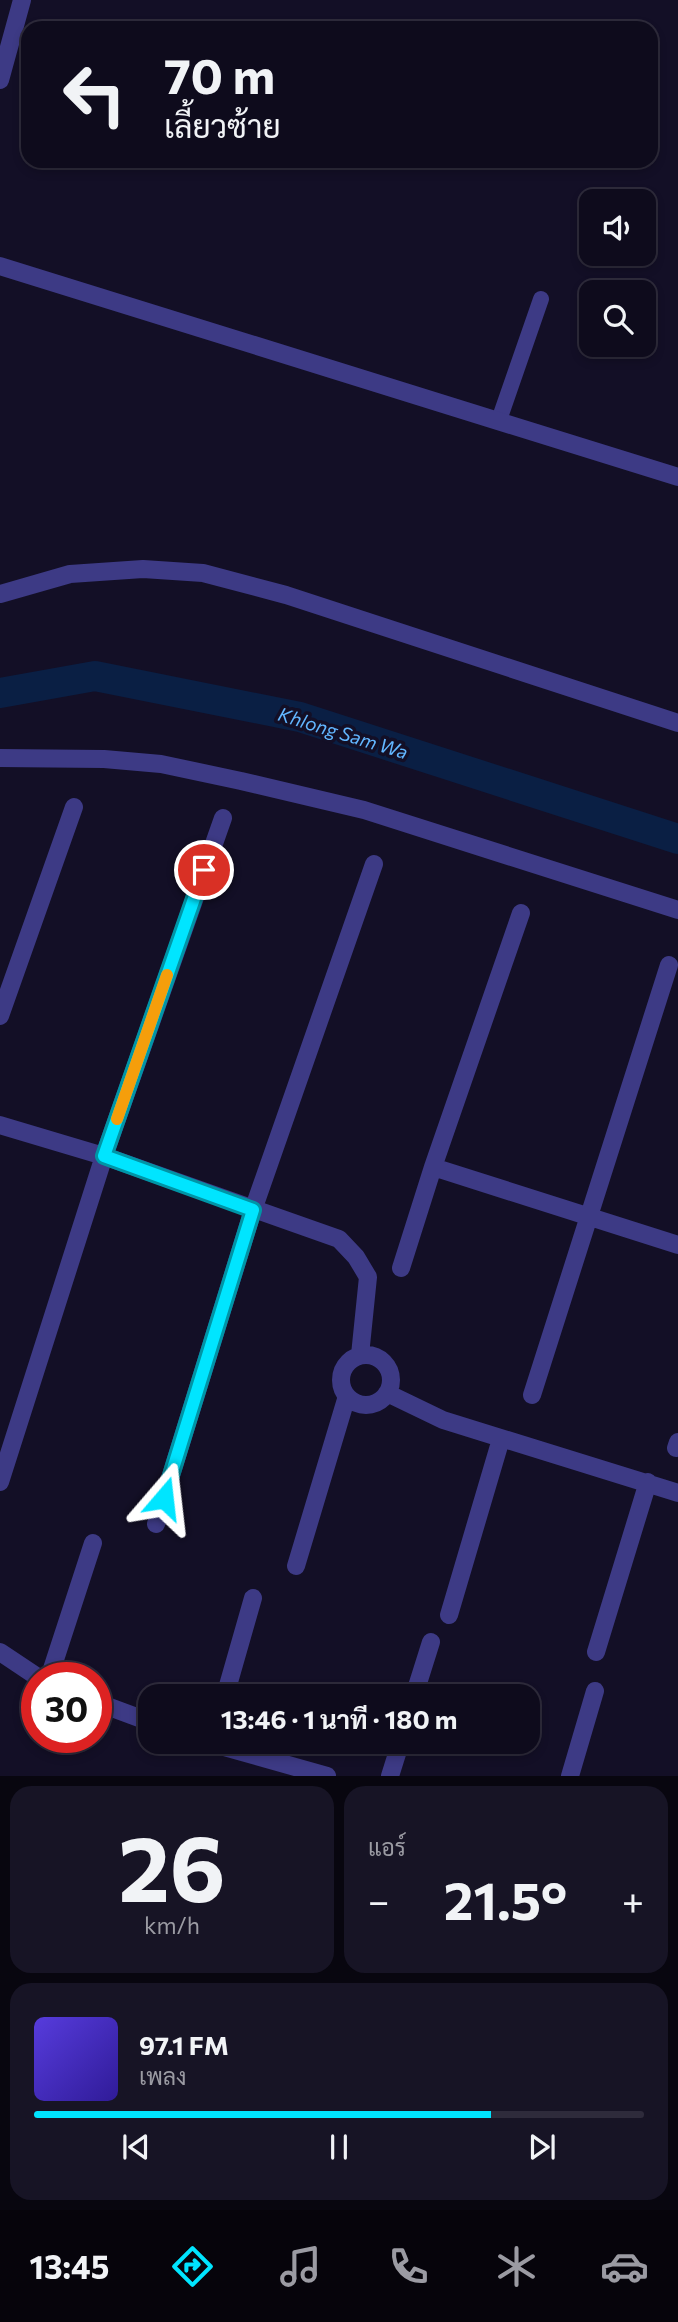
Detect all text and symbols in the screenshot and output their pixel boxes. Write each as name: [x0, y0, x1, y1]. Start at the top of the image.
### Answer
text: 70 m: [164, 44, 275, 104]
icon: left: [49, 49, 140, 140]
text: เลี้ยวซ้าย: [164, 105, 281, 145]
map controls: [579, 189, 656, 357]
button: sound: [579, 189, 656, 266]
button: search: [579, 280, 656, 357]
water label: Khlong Sam Wa: [276, 702, 411, 763]
pin: [174, 840, 234, 900]
icon: arrive: [185, 851, 223, 889]
position arrow: [127, 1461, 201, 1535]
speed limit sign: 30: [21, 1662, 112, 1753]
text: 13:46 · 1 นาที · 180 m: [221, 1703, 457, 1734]
text: 26: [118, 1809, 226, 1921]
text: แอร์: [368, 1833, 406, 1861]
text: 21.5°: [444, 1867, 567, 1931]
text: −: [368, 1876, 390, 1923]
text: +: [622, 1876, 644, 1923]
text: km/h: [144, 1911, 200, 1939]
text: 97.1 FM: [139, 2029, 229, 2060]
text: เพลง: [139, 2062, 186, 2090]
icon: previous: [117, 2128, 155, 2166]
icon: pause: [320, 2128, 358, 2166]
icon: next: [523, 2128, 561, 2166]
icon: directions: [168, 2242, 217, 2291]
icon: music: [276, 2242, 325, 2291]
icon: phone: [384, 2242, 433, 2291]
icon: climate: [492, 2242, 541, 2291]
icon: car: [600, 2242, 649, 2291]
text: 13:45: [29, 2246, 109, 2286]

